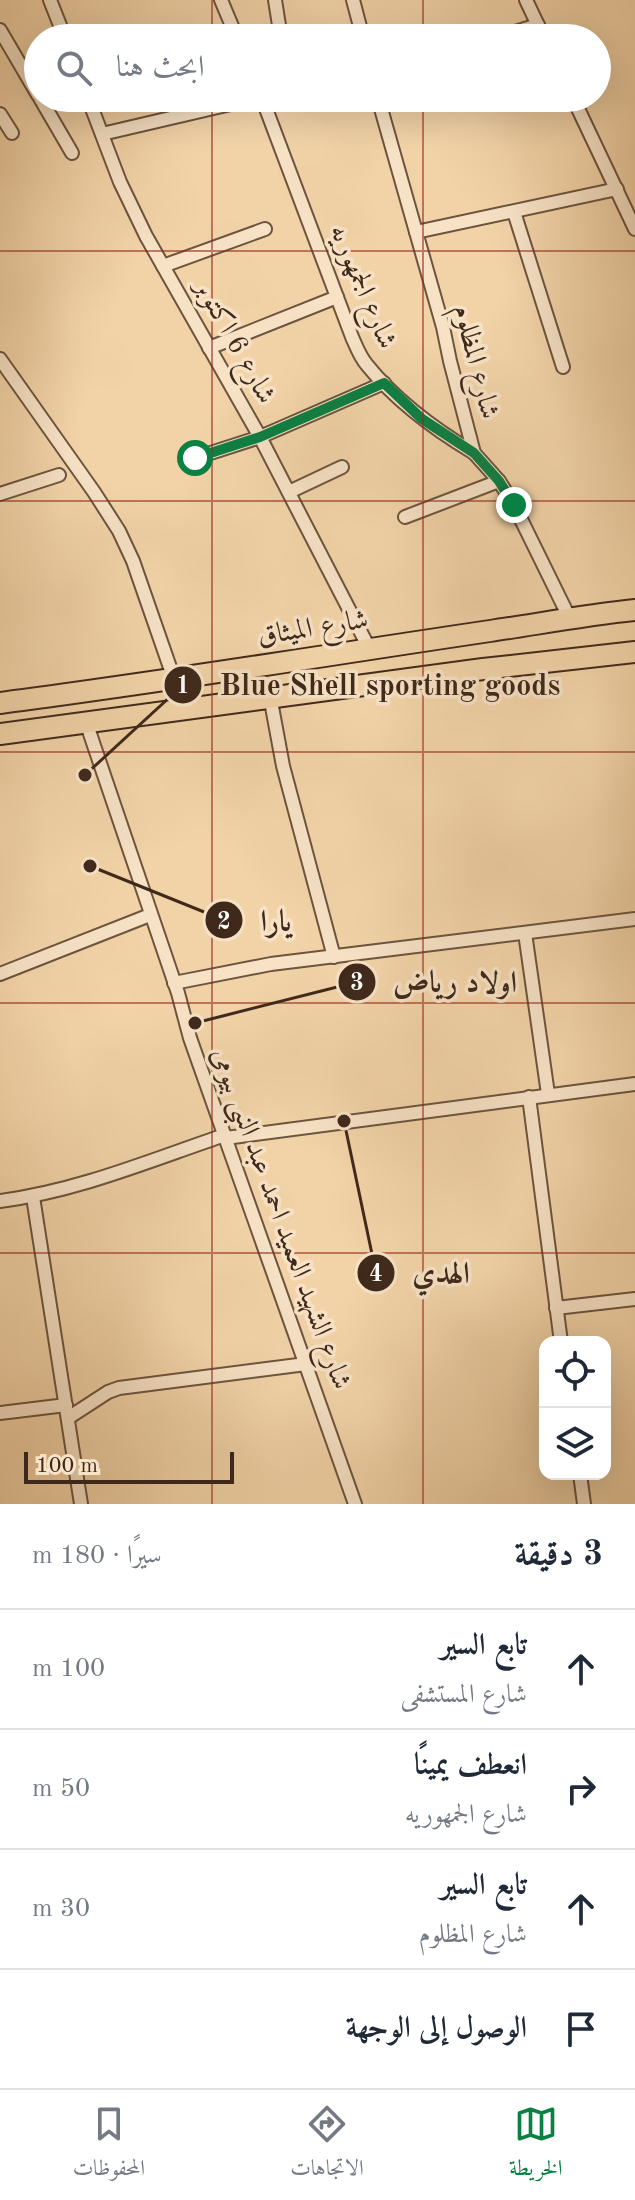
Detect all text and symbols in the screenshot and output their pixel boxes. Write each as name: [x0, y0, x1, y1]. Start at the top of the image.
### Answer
search box: [24, 24, 611, 112]
icon: search: [52, 46, 96, 90]
text: ابحث هنا: [116, 53, 204, 83]
street label: شارع الجمهوريه: [317, 221, 401, 356]
street label: شارع 6 اكتوبر: [181, 272, 280, 412]
street label: شارع المظلوم: [440, 302, 503, 424]
route start: [177, 440, 213, 476]
route end: [496, 487, 532, 523]
street label: شارع الميثاق: [256, 606, 371, 658]
callout: Blue Shell sporting goods: [163, 658, 576, 712]
text: Blue Shell sporting goods: [220, 672, 560, 702]
text: 1: [176, 675, 190, 699]
callout: يارا: [204, 893, 307, 947]
text: يارا: [260, 907, 294, 939]
text: 2: [217, 911, 231, 935]
callout: اولاد رياض: [337, 955, 533, 1009]
text: اولاد رياض: [393, 968, 517, 1000]
text: 3: [350, 972, 364, 996]
street label: شارع الشهيد العميد احمد عبد النبى بيومى: [199, 1045, 355, 1396]
callout: الهدي: [356, 1246, 486, 1300]
text: الهدي: [412, 1260, 470, 1296]
text: 4: [369, 1263, 383, 1287]
map controls: [539, 1336, 611, 1480]
button: locate: [539, 1336, 611, 1408]
button: layers: [539, 1408, 611, 1480]
scale bar: [24, 1448, 234, 1484]
text: 100 m: [36, 1455, 98, 1477]
text: 3 دقيقة: [514, 1538, 603, 1572]
text: سيرًا · 180 m: [32, 1543, 162, 1569]
text: تابع السير: [440, 1631, 527, 1661]
icon: ahead: [559, 1647, 603, 1691]
text: 100 m: [32, 1656, 105, 1682]
text: شارع المستشفى: [400, 1682, 527, 1708]
text: انعطف يمينًا: [414, 1751, 527, 1781]
icon: right: [559, 1767, 603, 1811]
text: 50 m: [32, 1776, 90, 1802]
text: شارع الجمهوريه: [405, 1802, 527, 1828]
text: تابع السير: [440, 1871, 527, 1901]
icon: ahead: [559, 1887, 603, 1931]
text: 30 m: [32, 1896, 90, 1922]
text: شارع المظلوم: [419, 1922, 527, 1948]
icon: arrive: [559, 2007, 603, 2051]
text: الوصول إلى الوجهة: [346, 2014, 527, 2044]
tab: المحفوظات: [73, 2102, 145, 2189]
tab: الاتجاهات: [290, 2102, 364, 2189]
tab: الخريطة: [509, 2102, 562, 2189]

